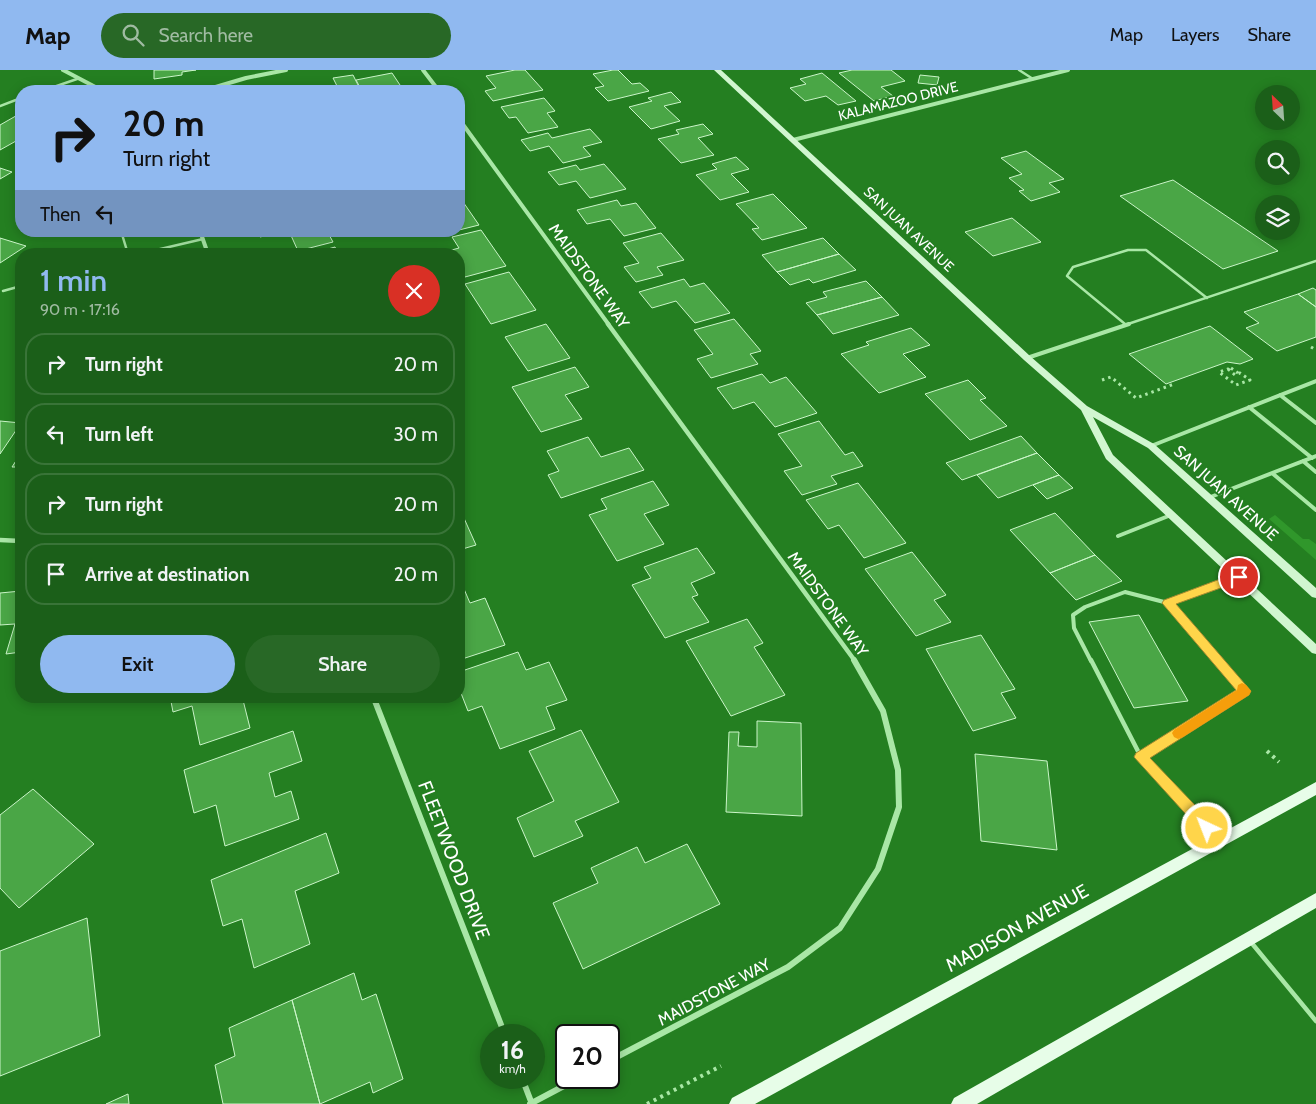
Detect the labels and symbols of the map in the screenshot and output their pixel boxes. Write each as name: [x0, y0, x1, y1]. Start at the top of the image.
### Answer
street label: KALAMAZOO DRIVE: [836, 77, 960, 125]
north arrow: [1255, 85, 1300, 130]
street label: SAN JUAN AVENUE: [860, 183, 958, 276]
street label: MAIDSTONE WAY: [545, 220, 634, 333]
street label: SAN JUAN AVENUE: [1170, 441, 1282, 545]
street label: MAIDSTONE WAY: [784, 548, 873, 661]
pin: [1218, 556, 1260, 598]
street label: FLEETWOOD DRIVE: [413, 777, 495, 943]
position arrow: [1180, 801, 1232, 853]
street label: MADISON AVENUE: [942, 879, 1092, 977]
street label: MAIDSTONE WAY: [655, 954, 774, 1030]
speed limit sign: 20: [555, 1024, 620, 1089]

